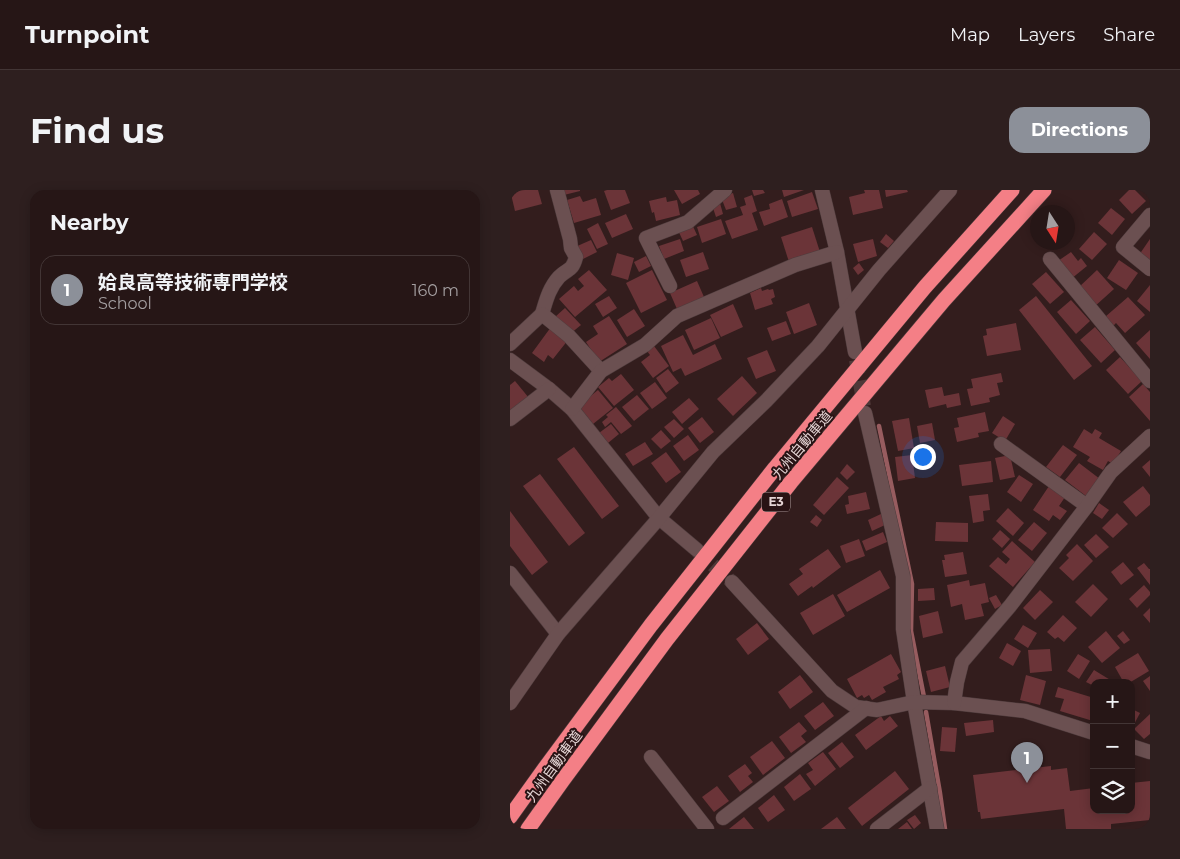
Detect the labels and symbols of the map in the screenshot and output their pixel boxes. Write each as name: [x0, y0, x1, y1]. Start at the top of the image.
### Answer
north arrow: [1030, 205, 1075, 250]
street label: 九州自動車道: [768, 407, 836, 483]
your location: [910, 444, 936, 470]
road number: E3: [762, 492, 790, 512]
street label: 九州自動車道: [522, 727, 586, 805]
pin: 1: [1011, 742, 1043, 783]

